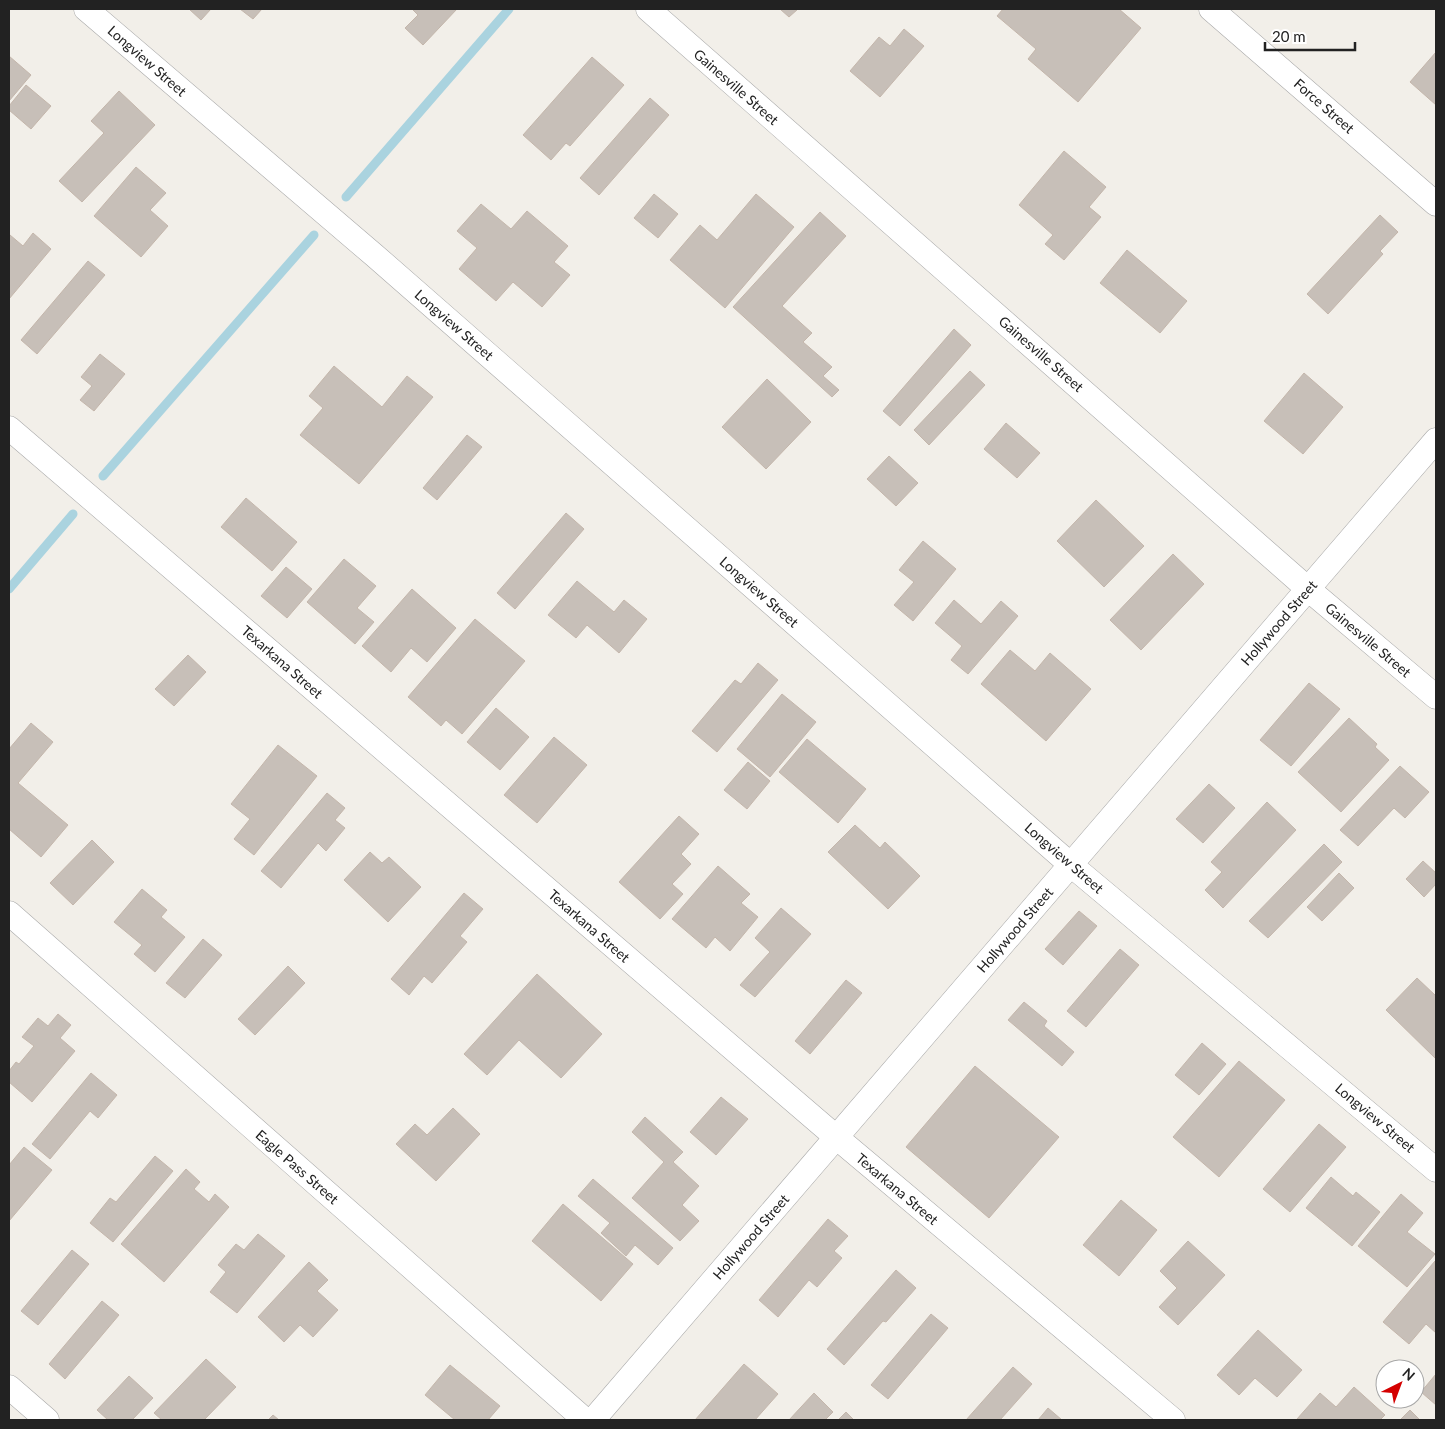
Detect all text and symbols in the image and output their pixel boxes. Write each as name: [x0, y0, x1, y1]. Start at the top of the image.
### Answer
scale bar: [1265, 20, 1355, 52]
street label: Longview Street: [104, 22, 190, 99]
text: 20 m: [1272, 27, 1306, 45]
street label: Gainesville Street: [690, 45, 782, 128]
street label: Force Street: [1291, 75, 1358, 136]
street label: Longview Street: [411, 286, 497, 363]
street label: Gainesville Street: [995, 312, 1087, 395]
street label: Longview Street: [716, 553, 802, 630]
street label: Hollywood Street: [1237, 577, 1320, 669]
street label: Gainesville Street: [1322, 599, 1415, 680]
street label: Texarkana Street: [238, 622, 326, 702]
street label: Longview Street: [1021, 819, 1107, 896]
street label: Hollywood Street: [973, 884, 1056, 976]
street label: Texarkana Street: [545, 886, 633, 966]
street label: Longview Street: [1332, 1079, 1419, 1156]
street label: Eagle Pass Street: [252, 1126, 342, 1207]
street label: Texarkana Street: [853, 1149, 942, 1228]
street label: Hollywood Street: [709, 1191, 792, 1283]
north arrow: [1375, 1359, 1425, 1409]
text: N: [1399, 1364, 1419, 1384]

